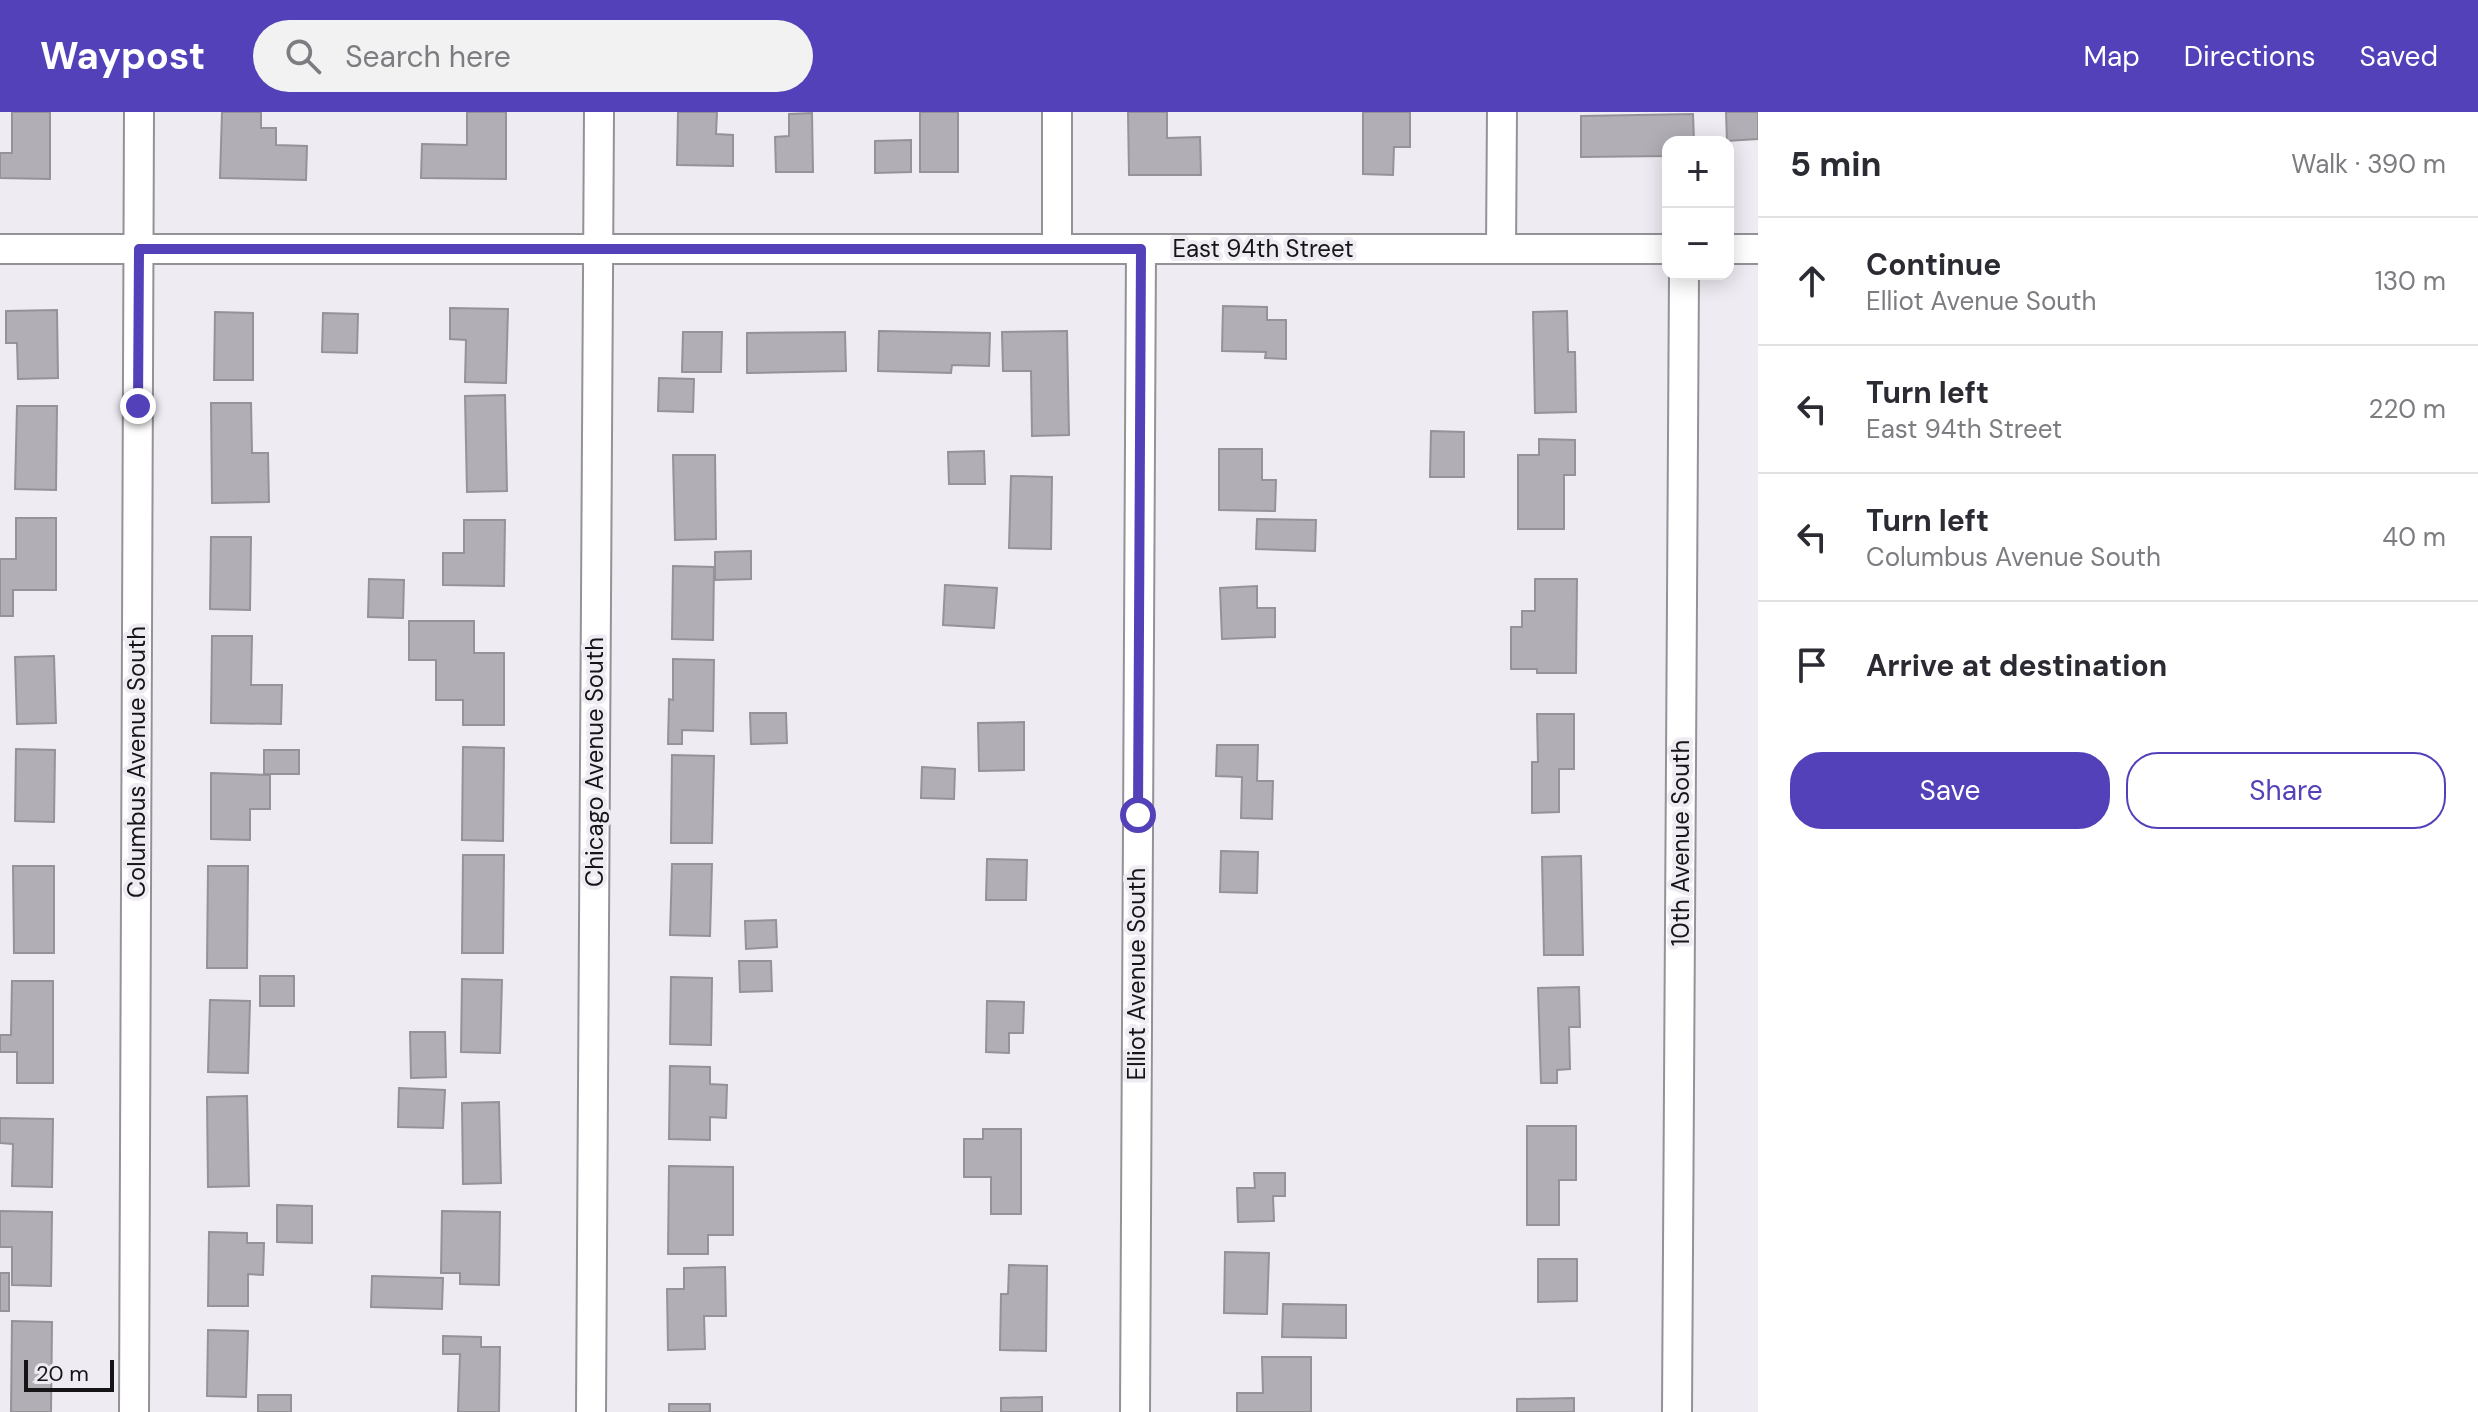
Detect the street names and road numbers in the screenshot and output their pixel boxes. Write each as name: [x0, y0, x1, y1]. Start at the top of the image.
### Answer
street label: East 94th Street: [1172, 233, 1354, 264]
street label: Columbus Avenue South: [121, 626, 152, 898]
street label: Chicago Avenue South: [579, 637, 610, 887]
street label: 10th Avenue South: [1665, 740, 1696, 946]
street label: Elliot Avenue South: [1121, 868, 1152, 1080]

